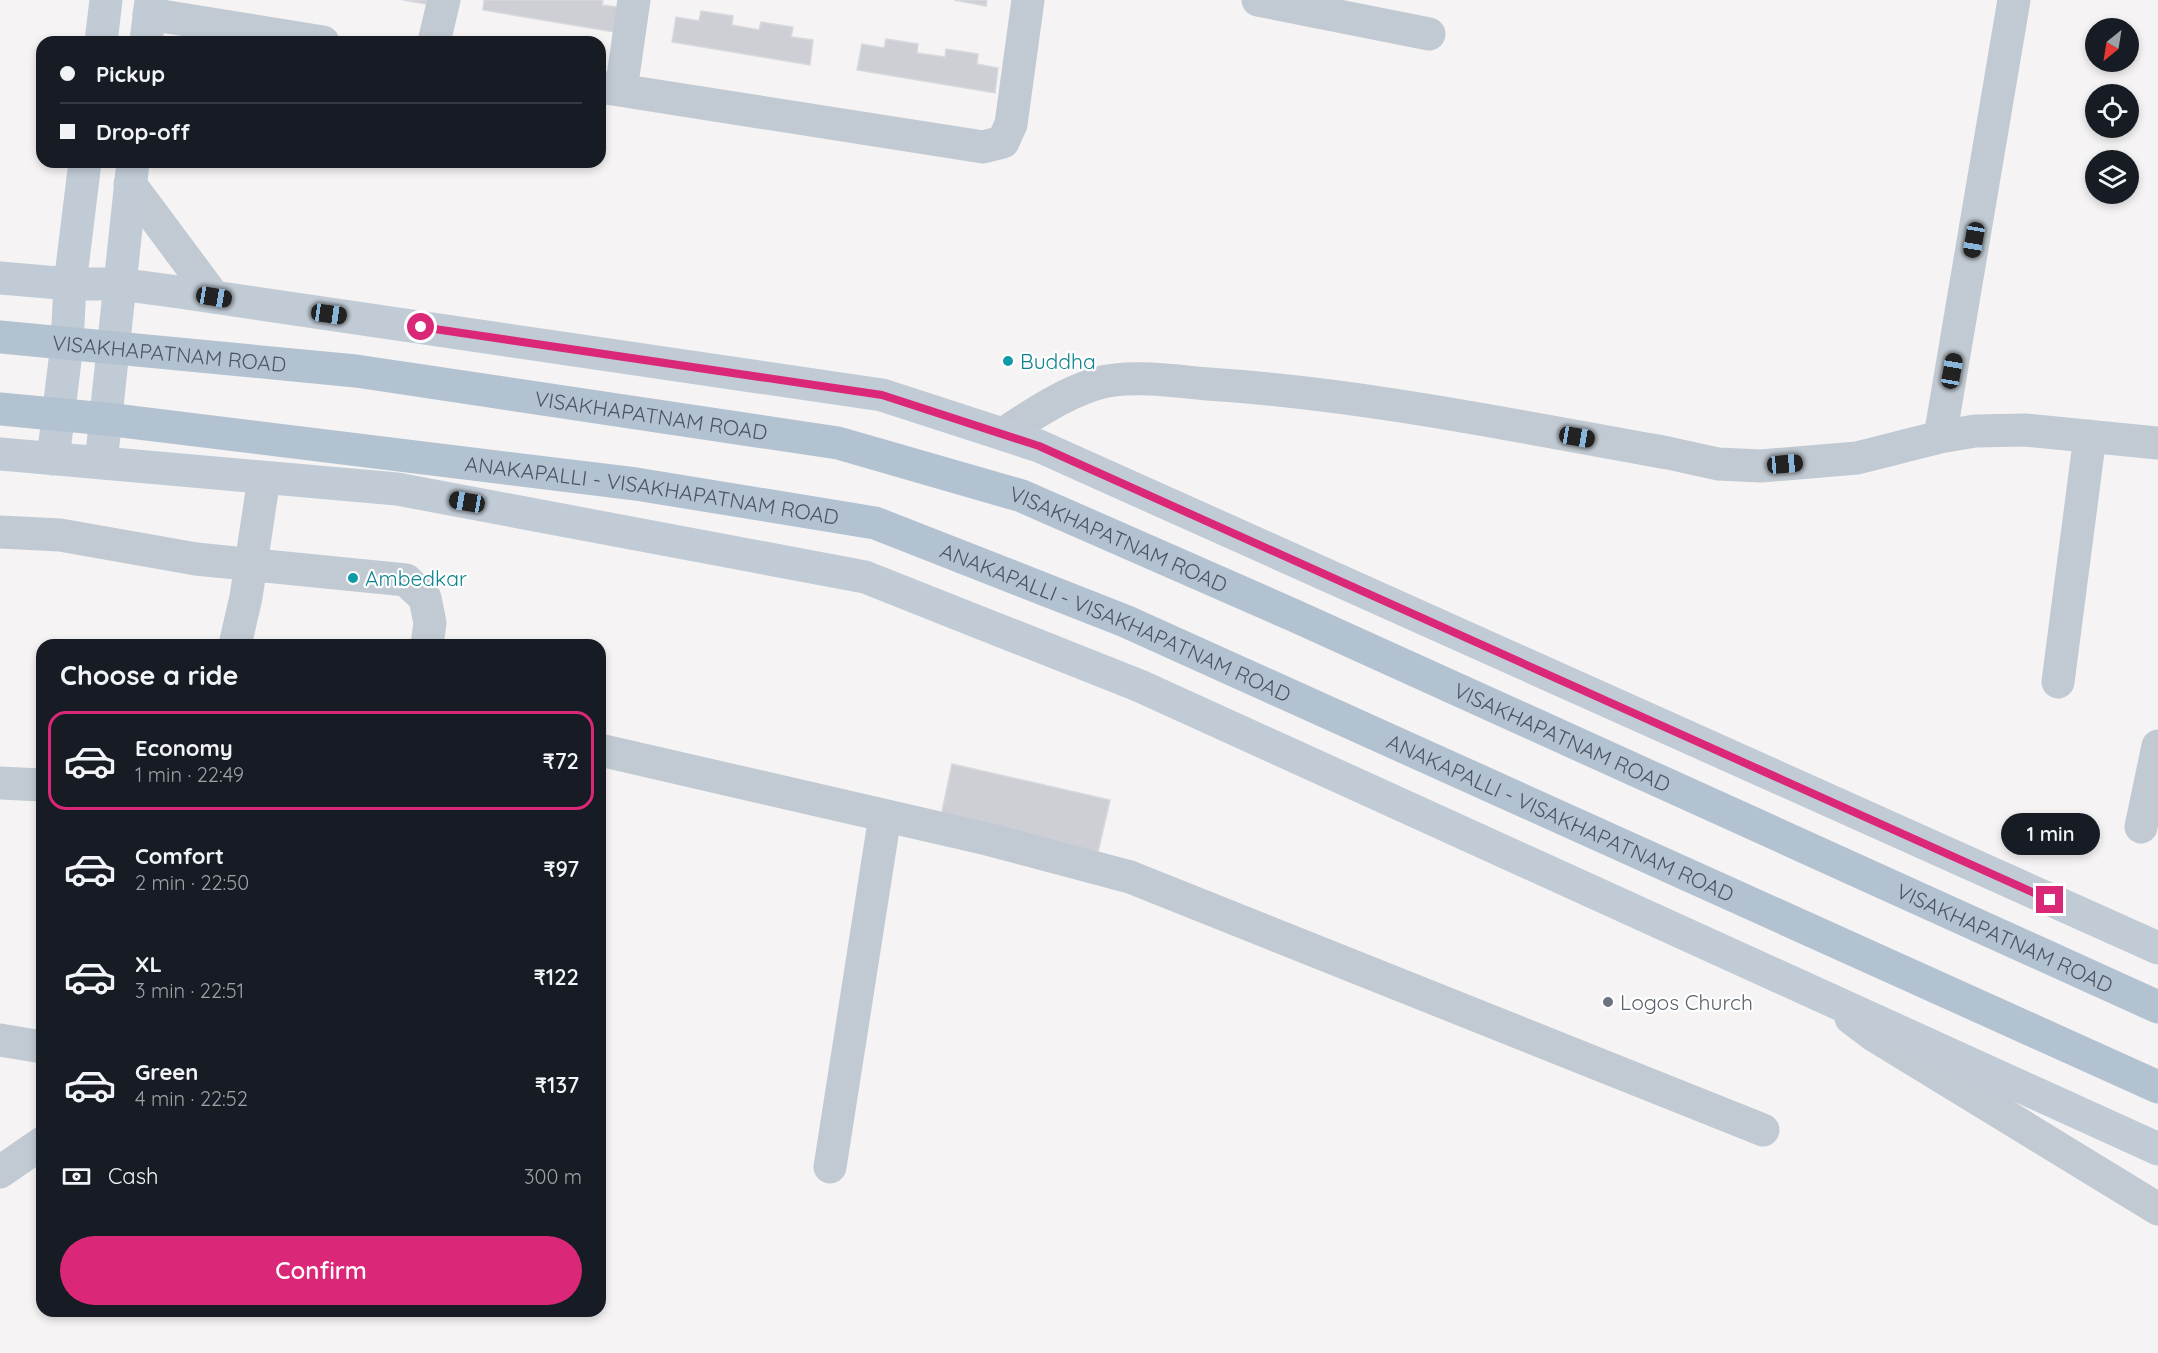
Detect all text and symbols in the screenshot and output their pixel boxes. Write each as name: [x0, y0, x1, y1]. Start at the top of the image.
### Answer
north arrow: [2085, 18, 2139, 72]
map controls: [2085, 18, 2139, 204]
text: Pickup: [96, 60, 165, 88]
button: locate: [2085, 84, 2139, 138]
text: Drop-off: [96, 118, 190, 146]
button: layers: [2085, 150, 2139, 204]
car: [1962, 221, 1986, 259]
car: [195, 285, 233, 309]
car: [310, 303, 348, 325]
route start: [407, 313, 434, 340]
street label: VISAKHAPATNAM ROAD: [51, 329, 287, 377]
place label: Buddha: [1020, 348, 1096, 374]
car: [1940, 352, 1964, 390]
marker: Buddha: [1001, 354, 1015, 368]
street label: VISAKHAPATNAM ROAD: [533, 385, 769, 445]
car: [1558, 425, 1596, 449]
street label: ANAKAPALLI - VISAKHAPATNAM ROAD: [463, 450, 841, 530]
car: [1766, 453, 1804, 475]
street label: VISAKHAPATNAM ROAD: [1007, 480, 1231, 598]
car: [448, 490, 486, 514]
street label: ANAKAPALLI - VISAKHAPATNAM ROAD: [937, 537, 1295, 707]
place label: Ambedkar: [365, 565, 467, 591]
marker: Ambedkar: [346, 571, 360, 585]
text: Choose a ride: [60, 658, 238, 692]
street label: VISAKHAPATNAM ROAD: [1450, 677, 1675, 797]
street label: ANAKAPALLI - VISAKHAPATNAM ROAD: [1383, 728, 1738, 907]
icon: car: [63, 734, 117, 788]
text: Economy: [135, 734, 233, 762]
text: ₹72: [543, 747, 579, 775]
text: 1 min · 22:49: [135, 762, 244, 787]
callout: 1 min: [2000, 813, 2100, 855]
text: 1 min: [2027, 821, 2074, 846]
icon: car: [63, 842, 117, 896]
text: Comfort: [135, 842, 224, 870]
text: ₹97: [543, 855, 579, 883]
text: 2 min · 22:50: [135, 870, 249, 895]
street label: VISAKHAPATNAM ROAD: [1892, 877, 2117, 998]
route end: [2036, 886, 2063, 913]
icon: car: [63, 950, 117, 1004]
text: XL: [135, 950, 162, 978]
text: ₹122: [533, 963, 579, 991]
text: 3 min · 22:51: [135, 978, 244, 1003]
place label: Logos Church: [1620, 989, 1753, 1015]
marker: Logos Church: [1601, 995, 1615, 1009]
icon: car: [63, 1058, 117, 1112]
text: Green: [135, 1058, 198, 1086]
text: ₹137: [535, 1071, 579, 1099]
text: 4 min · 22:52: [135, 1086, 248, 1111]
icon: cash: [60, 1160, 93, 1193]
text: Cash: [108, 1162, 159, 1190]
text: 300 m: [524, 1164, 582, 1189]
button: Confirm: [60, 1236, 582, 1305]

